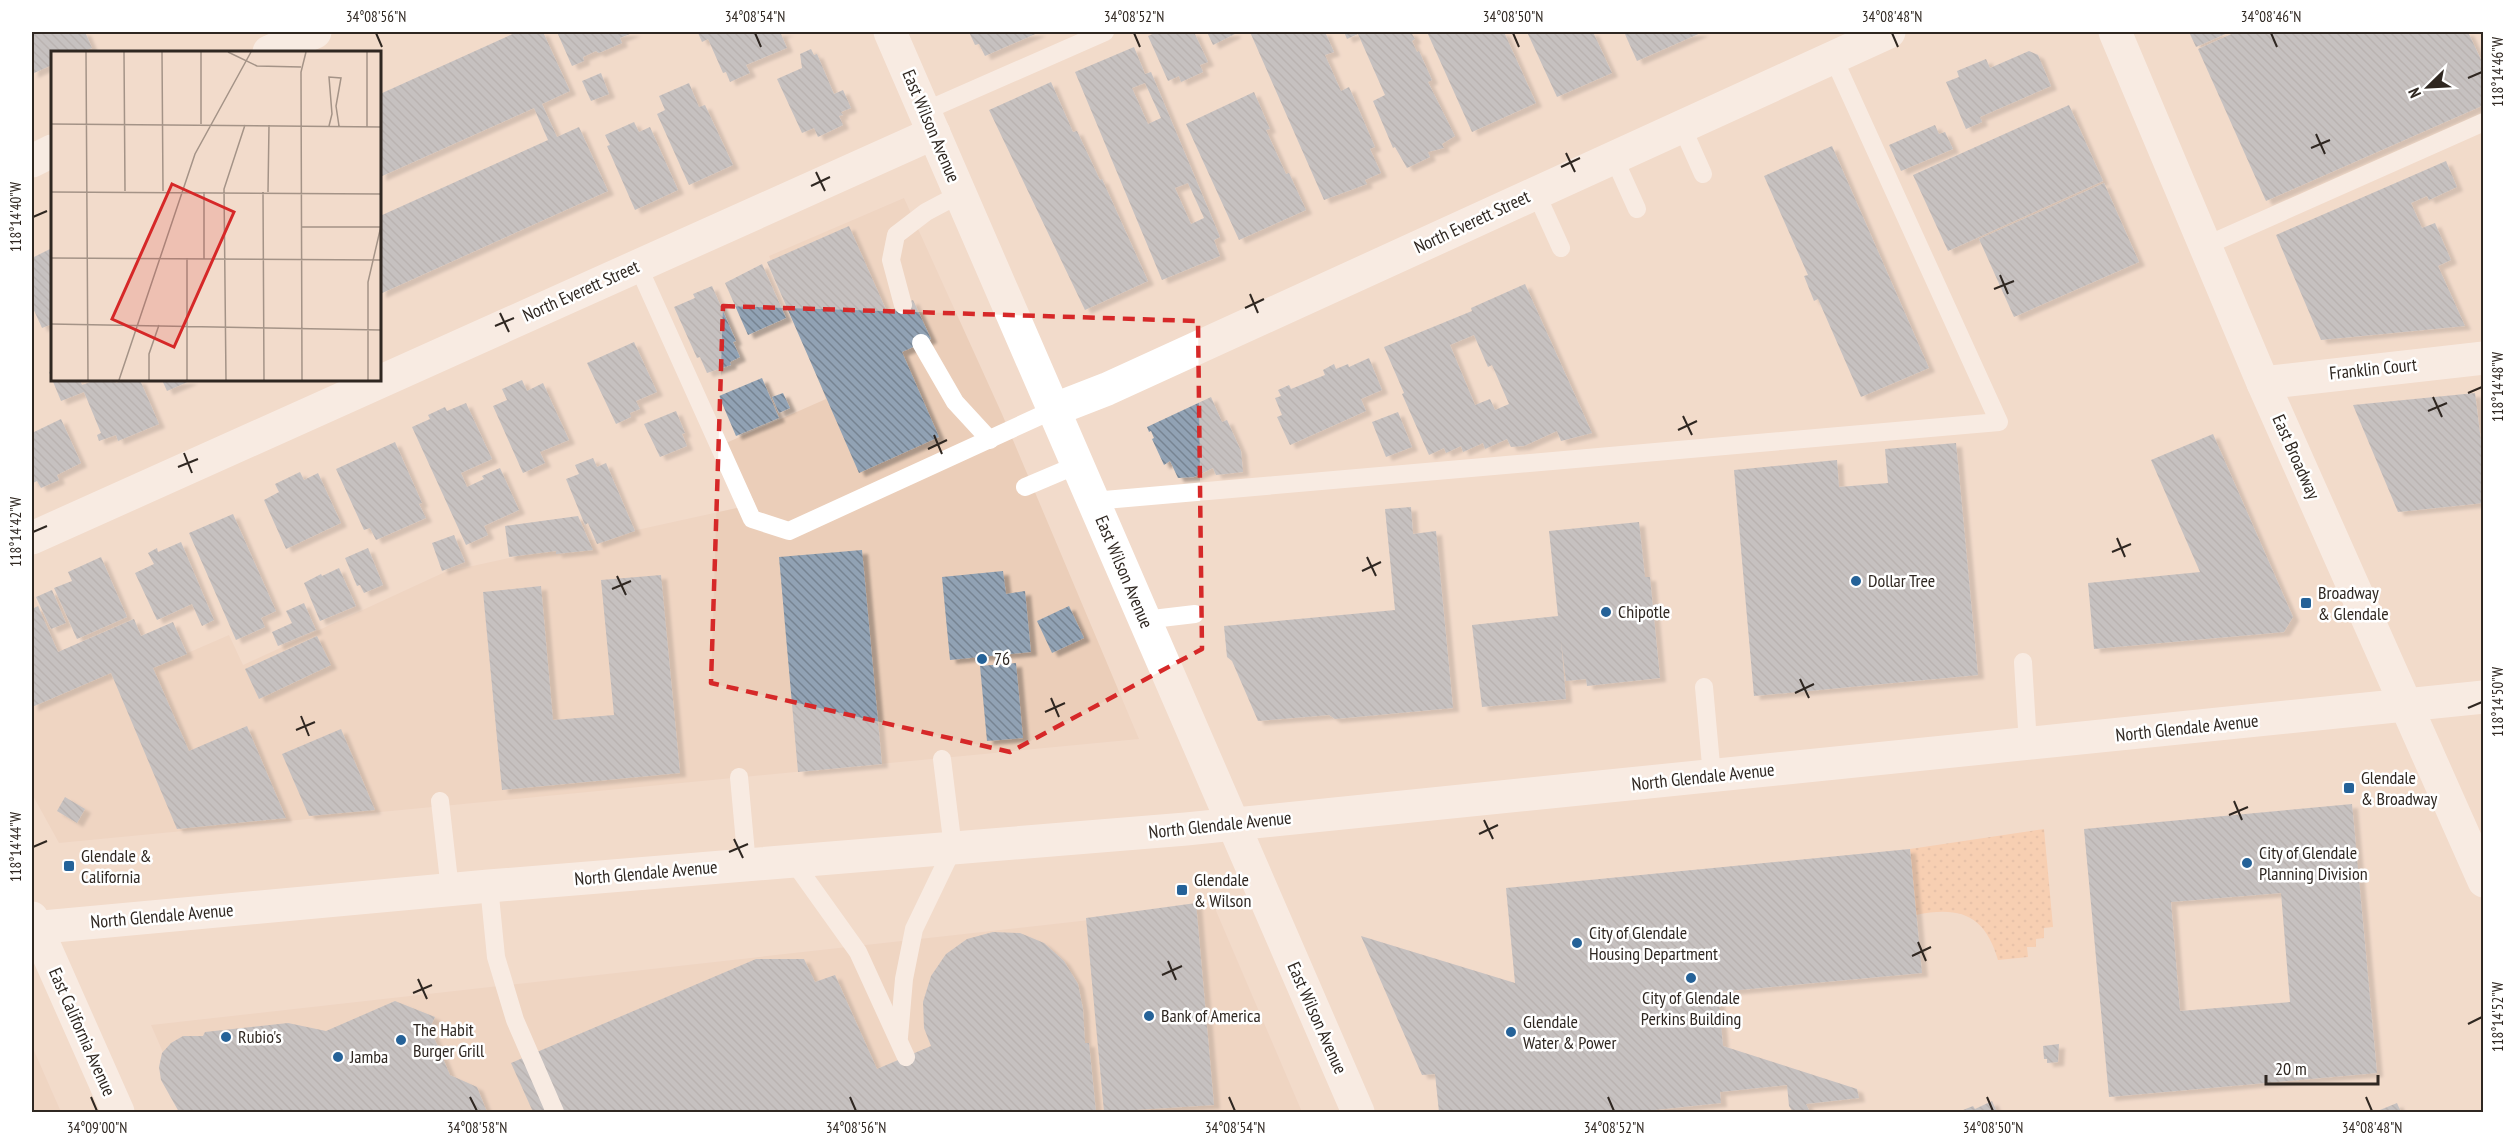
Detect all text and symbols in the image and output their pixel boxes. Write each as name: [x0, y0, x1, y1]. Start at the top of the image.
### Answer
text: 34°08'56"N: [346, 7, 406, 26]
text: 34°08'54"N: [725, 7, 785, 26]
text: 34°08'52"N: [1104, 7, 1164, 26]
text: 34°08'50"N: [1483, 7, 1543, 26]
text: 34°08'48"N: [1862, 7, 1922, 26]
text: 34°08'46"N: [2241, 7, 2301, 26]
text: 118°14'46"W: [2488, 37, 2507, 107]
inset map: [51, 51, 381, 381]
north arrow: [2398, 57, 2458, 117]
street label: East Wilson Avenue: [897, 66, 966, 186]
text: N: [2403, 85, 2425, 101]
text: 118°14'40"W: [6, 182, 25, 252]
street label: North Everett Street: [1410, 185, 1533, 258]
street label: North Everett Street: [519, 255, 643, 326]
street label: Franklin Court: [2328, 352, 2418, 385]
text: 118°14'48"W: [2488, 352, 2507, 422]
street label: East Broadway: [2268, 411, 2325, 503]
text: 118°14'42"W: [6, 497, 25, 567]
street label: East Wilson Avenue: [1090, 512, 1159, 632]
place label: Dollar Tree: [1868, 569, 1935, 592]
marker: Dollar Tree: [1849, 574, 1863, 588]
place label: Broadway & Glendale: [2318, 581, 2389, 625]
marker: Broadway & Glendale: [2299, 596, 2313, 610]
place label: Chipotle: [1618, 600, 1670, 623]
marker: Chipotle: [1599, 605, 1613, 619]
place label: 76: [994, 647, 1010, 670]
marker: 76: [975, 652, 989, 666]
text: 118°14'50"W: [2488, 667, 2507, 737]
street label: North Glendale Avenue: [2114, 709, 2259, 746]
street label: North Glendale Avenue: [1630, 758, 1775, 795]
place label: Glendale & Broadway: [2361, 766, 2438, 810]
marker: Glendale & Broadway: [2342, 781, 2356, 795]
street label: North Glendale Avenue: [1147, 806, 1292, 843]
text: 118°14'44"W: [6, 812, 25, 882]
place label: City of Glendale Planning Division: [2259, 841, 2368, 885]
place label: Glendale & California: [81, 844, 152, 888]
street label: North Glendale Avenue: [574, 855, 718, 890]
marker: City of Glendale Planning Division: [2240, 856, 2254, 870]
marker: Glendale & California: [62, 859, 76, 873]
place label: Glendale & Wilson: [1194, 868, 1251, 912]
marker: Glendale & Wilson: [1175, 883, 1189, 897]
street label: North Glendale Avenue: [90, 898, 234, 933]
place label: City of Glendale Housing Department: [1589, 921, 1718, 965]
marker: City of Glendale Housing Department: [1570, 936, 1584, 950]
street label: East Wilson Avenue: [1282, 958, 1352, 1077]
street label: East California Avenue: [44, 964, 121, 1100]
marker: City of Glendale Perkins Building: [1684, 971, 1698, 985]
text: 118°14'52"W: [2488, 982, 2507, 1052]
place label: City of Glendale Perkins Building: [1641, 986, 1741, 1030]
place label: Bank of America: [1161, 1004, 1261, 1027]
marker: Bank of America: [1142, 1009, 1156, 1023]
place label: Glendale Water & Power: [1523, 1010, 1616, 1054]
place label: The Habit Burger Grill: [413, 1018, 485, 1062]
place label: Rubio's: [238, 1025, 282, 1048]
marker: Glendale Water & Power: [1504, 1025, 1518, 1039]
marker: Rubio's: [219, 1030, 233, 1044]
marker: The Habit Burger Grill: [394, 1033, 408, 1047]
place label: Jamba: [349, 1045, 388, 1068]
scale bar: [2266, 1048, 2378, 1086]
marker: Jamba: [331, 1050, 345, 1064]
text: 20 m: [2275, 1057, 2307, 1080]
text: 34°09'00"N: [67, 1118, 127, 1137]
text: 34°08'58"N: [447, 1118, 507, 1137]
text: 34°08'56"N: [826, 1118, 886, 1137]
text: 34°08'54"N: [1205, 1118, 1265, 1137]
text: 34°08'52"N: [1584, 1118, 1644, 1137]
text: 34°08'50"N: [1963, 1118, 2023, 1137]
text: 34°08'48"N: [2342, 1118, 2402, 1137]

